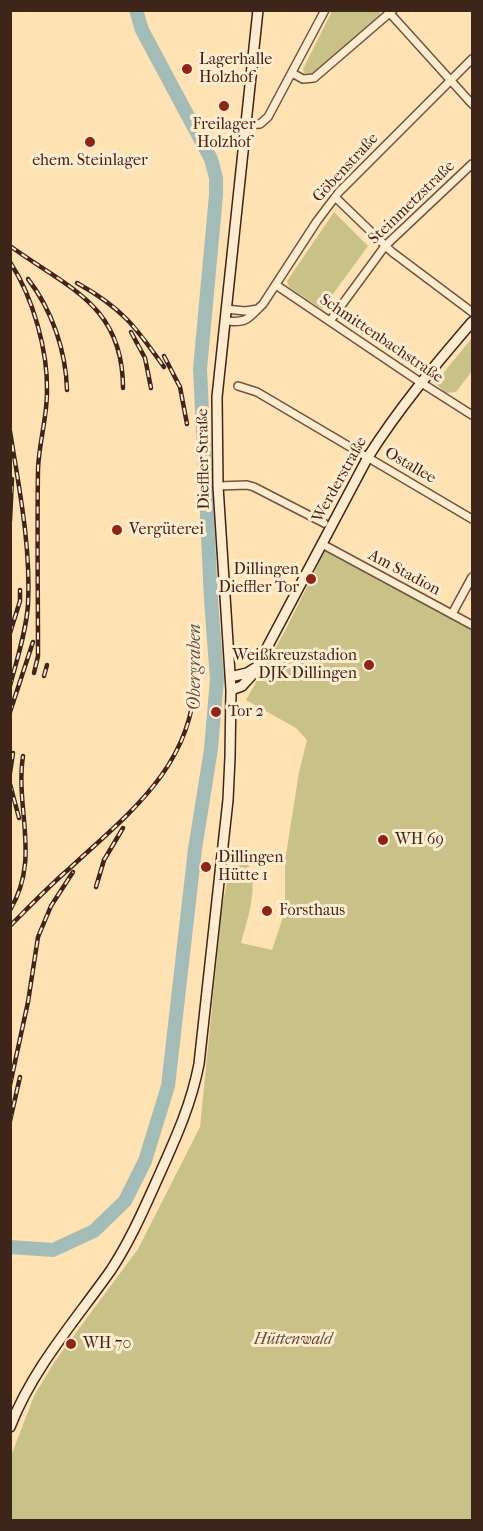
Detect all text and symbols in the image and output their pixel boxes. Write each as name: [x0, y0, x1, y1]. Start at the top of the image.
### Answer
place label: Lagerhalle Holzhof: [199, 50, 272, 88]
marker: Lagerhalle Holzhof: [180, 62, 194, 76]
marker: Freilager Holzhof: [217, 99, 231, 113]
place label: Freilager Holzhof: [192, 115, 256, 153]
street label: Göbenstraße: [309, 129, 383, 207]
marker: ehem. Steinlager: [83, 135, 97, 149]
place label: ehem. Steinlager: [32, 151, 148, 171]
street label: Steinmetzstraße: [365, 157, 459, 249]
street label: Schmittenbachstraße: [316, 291, 446, 387]
street label: Dieffler Straße: [194, 408, 214, 510]
street label: Werderstraße: [309, 434, 371, 526]
street label: Ostallee: [381, 444, 439, 488]
place label: Vergüterei: [129, 520, 204, 540]
marker: Vergüterei: [110, 523, 124, 537]
street label: Am Stadion: [365, 546, 443, 600]
place label: Dillingen Dieffler Tor: [218, 560, 299, 598]
marker: Dillingen Dieffler Tor: [304, 572, 318, 586]
water label: Obergraben: [185, 624, 207, 710]
place label: Weißkreuzstadion DJK Dillingen: [232, 646, 357, 684]
marker: Weißkreuzstadion DJK Dillingen: [362, 658, 376, 672]
place label: Tor 2: [228, 702, 264, 722]
marker: Tor 2: [209, 705, 223, 719]
place label: WH 69: [395, 830, 444, 850]
marker: WH 69: [376, 833, 390, 847]
place label: Dillingen Hütte 1: [218, 848, 284, 886]
marker: Dillingen Hütte 1: [199, 860, 213, 874]
place label: Forsthaus: [279, 901, 345, 921]
marker: Forsthaus: [260, 904, 274, 918]
park label: Hüttenwald: [254, 1330, 332, 1350]
place label: WH 70: [83, 1334, 131, 1354]
marker: WH 70: [64, 1337, 78, 1351]

